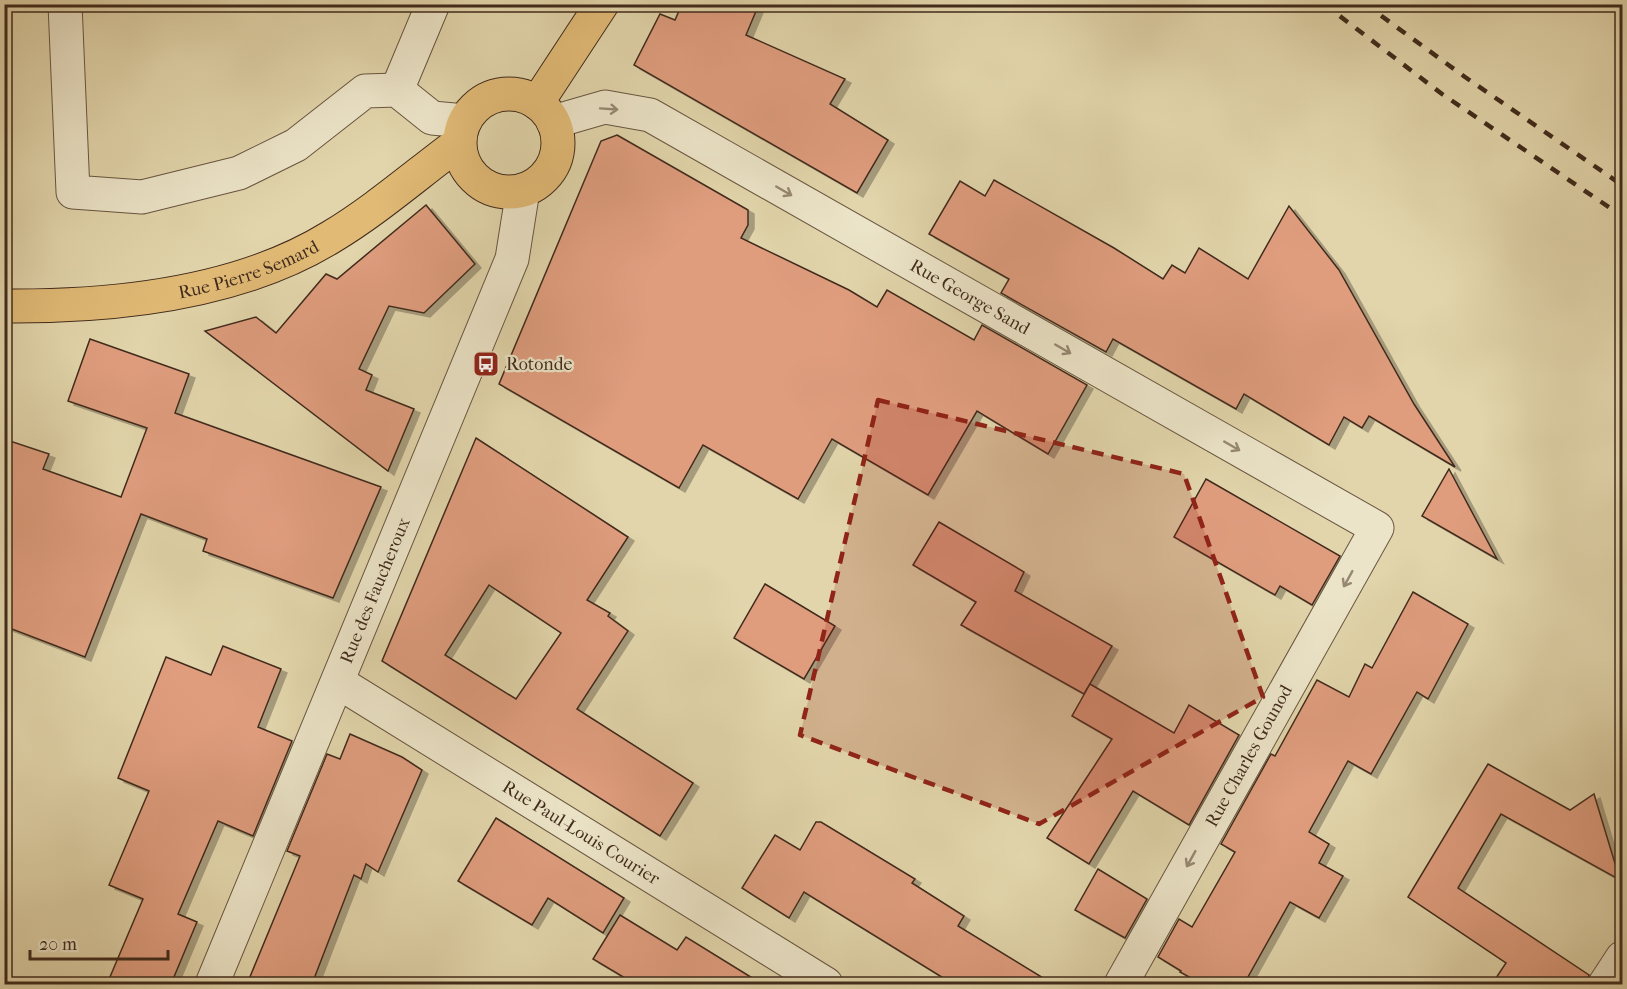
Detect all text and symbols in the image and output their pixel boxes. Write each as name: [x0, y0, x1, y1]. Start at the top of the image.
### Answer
one-way arrow: [599, 103, 619, 114]
one-way arrow: [775, 185, 792, 197]
street label: Rue Pierre Semard: [176, 236, 323, 303]
street label: Rue George Sand: [907, 255, 1034, 339]
one-way arrow: [1054, 344, 1071, 356]
bus stop icon: Rotonde: [471, 349, 501, 379]
place label: Rotonde: [506, 354, 572, 375]
one-way arrow: [1223, 440, 1240, 452]
street label: Rue des Faucheroux: [335, 514, 415, 666]
one-way arrow: [1342, 571, 1354, 588]
street label: Rue Charles Gounod: [1201, 681, 1297, 831]
street label: Rue Paul-Louis Courier: [499, 776, 664, 889]
one-way arrow: [1185, 850, 1197, 867]
scale bar: [30, 923, 168, 961]
text: 20 m: [39, 934, 77, 955]

